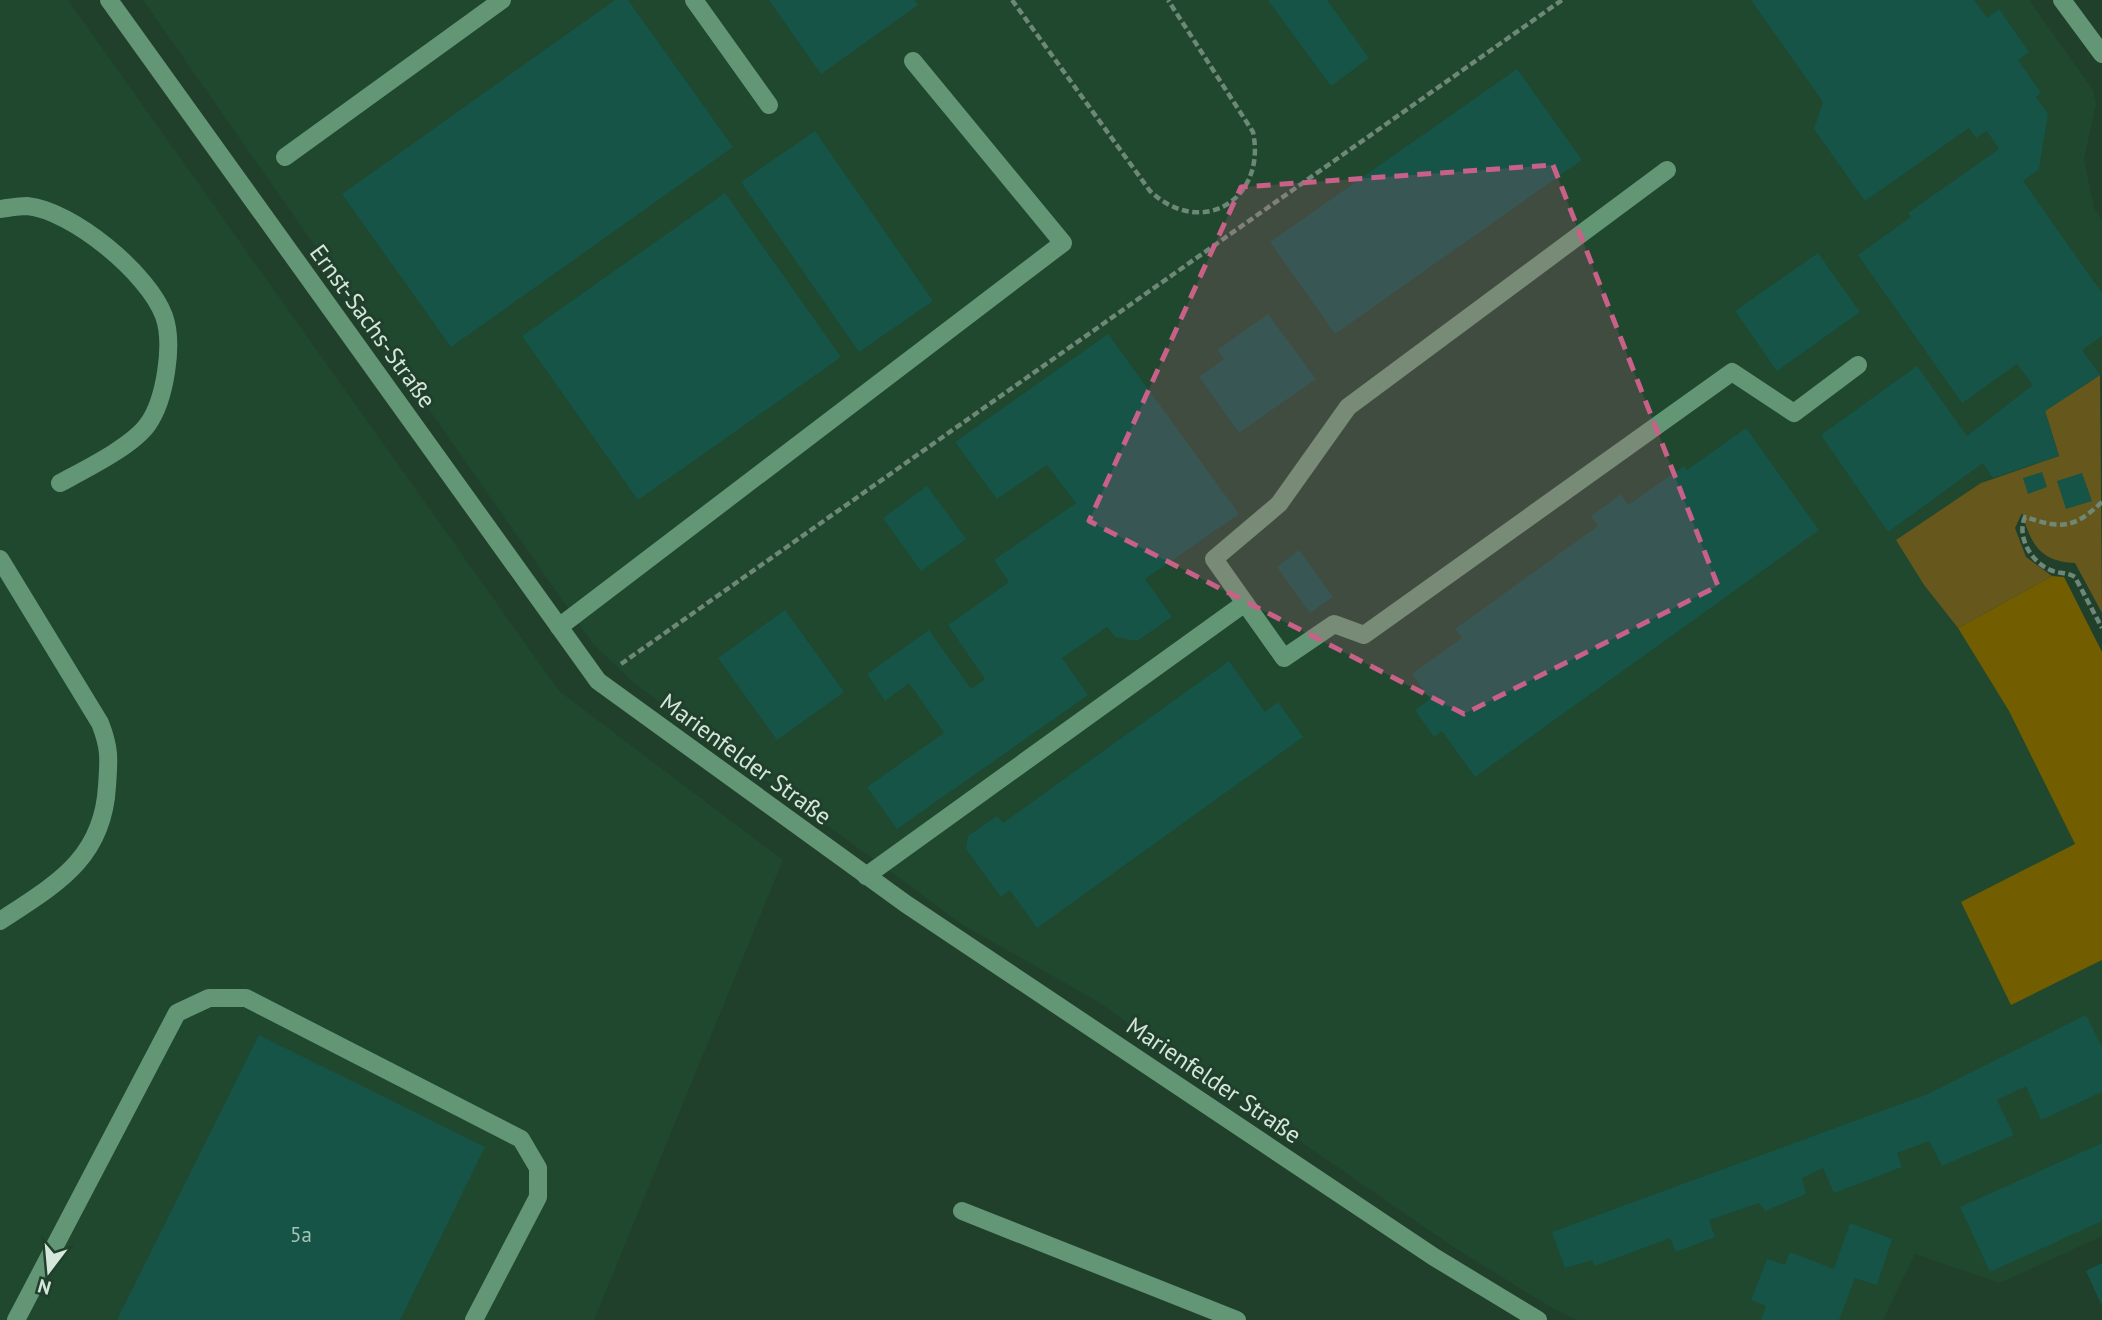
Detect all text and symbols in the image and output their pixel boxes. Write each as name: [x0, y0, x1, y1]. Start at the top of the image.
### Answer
street label: Ernst-Sachs-Straße: [303, 238, 443, 414]
street label: Marienfelder Straße: [654, 686, 838, 832]
street label: Marienfelder Straße: [1121, 1010, 1307, 1150]
house number: 5a: [290, 1221, 312, 1248]
north arrow: [14, 1236, 84, 1306]
text: N: [35, 1274, 54, 1301]

